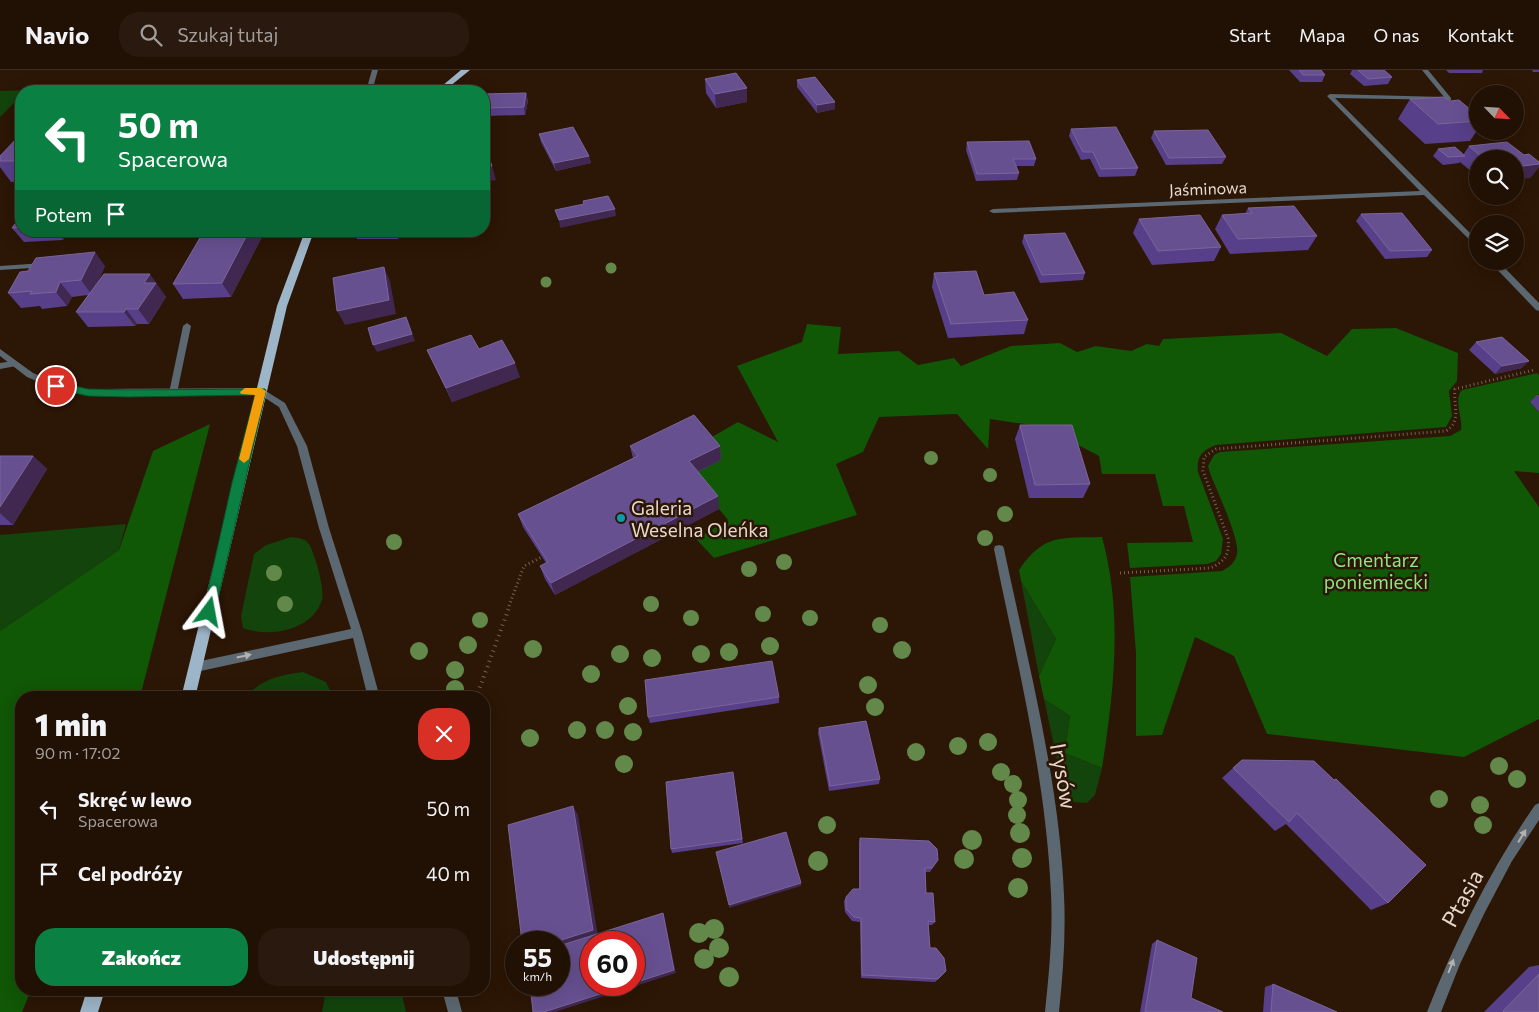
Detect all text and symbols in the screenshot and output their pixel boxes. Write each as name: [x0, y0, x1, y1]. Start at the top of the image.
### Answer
search box: [119, 12, 469, 57]
text: Navio: [25, 20, 89, 49]
icon: search: [137, 21, 165, 49]
text: Szukaj tutaj: [177, 23, 278, 46]
text: Start: [1229, 24, 1271, 46]
text: Mapa: [1299, 24, 1345, 46]
text: O nas: [1373, 24, 1420, 46]
text: Kontakt: [1448, 24, 1514, 46]
north arrow: [1469, 85, 1524, 140]
map controls: [1469, 85, 1524, 270]
text: 50 m: [118, 102, 199, 145]
icon: left: [35, 105, 100, 170]
text: Spacerowa: [118, 145, 228, 172]
button: search: [1469, 150, 1524, 205]
street label: Jaśminowa: [1169, 177, 1247, 199]
icon: arrive: [102, 200, 130, 228]
text: Potem: [35, 203, 92, 226]
button: layers: [1469, 215, 1524, 270]
pin: [35, 365, 77, 407]
icon: arrive: [42, 372, 70, 400]
place label: Galeria Weselna Oleńka: [631, 496, 769, 541]
marker: Galeria Weselna Oleńka: [615, 512, 627, 524]
park label: Cmentarz poniemiecki: [1324, 548, 1428, 593]
position arrow: [182, 585, 234, 637]
one-way arrow: [236, 652, 251, 660]
text: 1 min: [35, 705, 107, 742]
button: close: [418, 708, 470, 760]
street label: Irysów: [1045, 741, 1083, 812]
text: 90 m · 17:02: [35, 743, 120, 762]
text: Skręć w lewo: [78, 788, 192, 811]
icon: left: [35, 795, 63, 823]
text: 50 m: [426, 797, 470, 820]
text: Spacerowa: [78, 811, 158, 830]
one-way arrow: [1517, 830, 1526, 843]
icon: arrive: [35, 860, 63, 888]
text: Cel podróży: [78, 862, 183, 885]
text: 40 m: [426, 862, 470, 885]
street label: Ptasia: [1435, 865, 1489, 931]
button: Zakończ: [35, 928, 248, 986]
button: Udostępnij: [258, 928, 470, 986]
speed limit sign: 60: [580, 931, 645, 996]
text: 55: [523, 942, 552, 972]
one-way arrow: [1448, 959, 1456, 974]
text: km/h: [523, 969, 552, 983]

